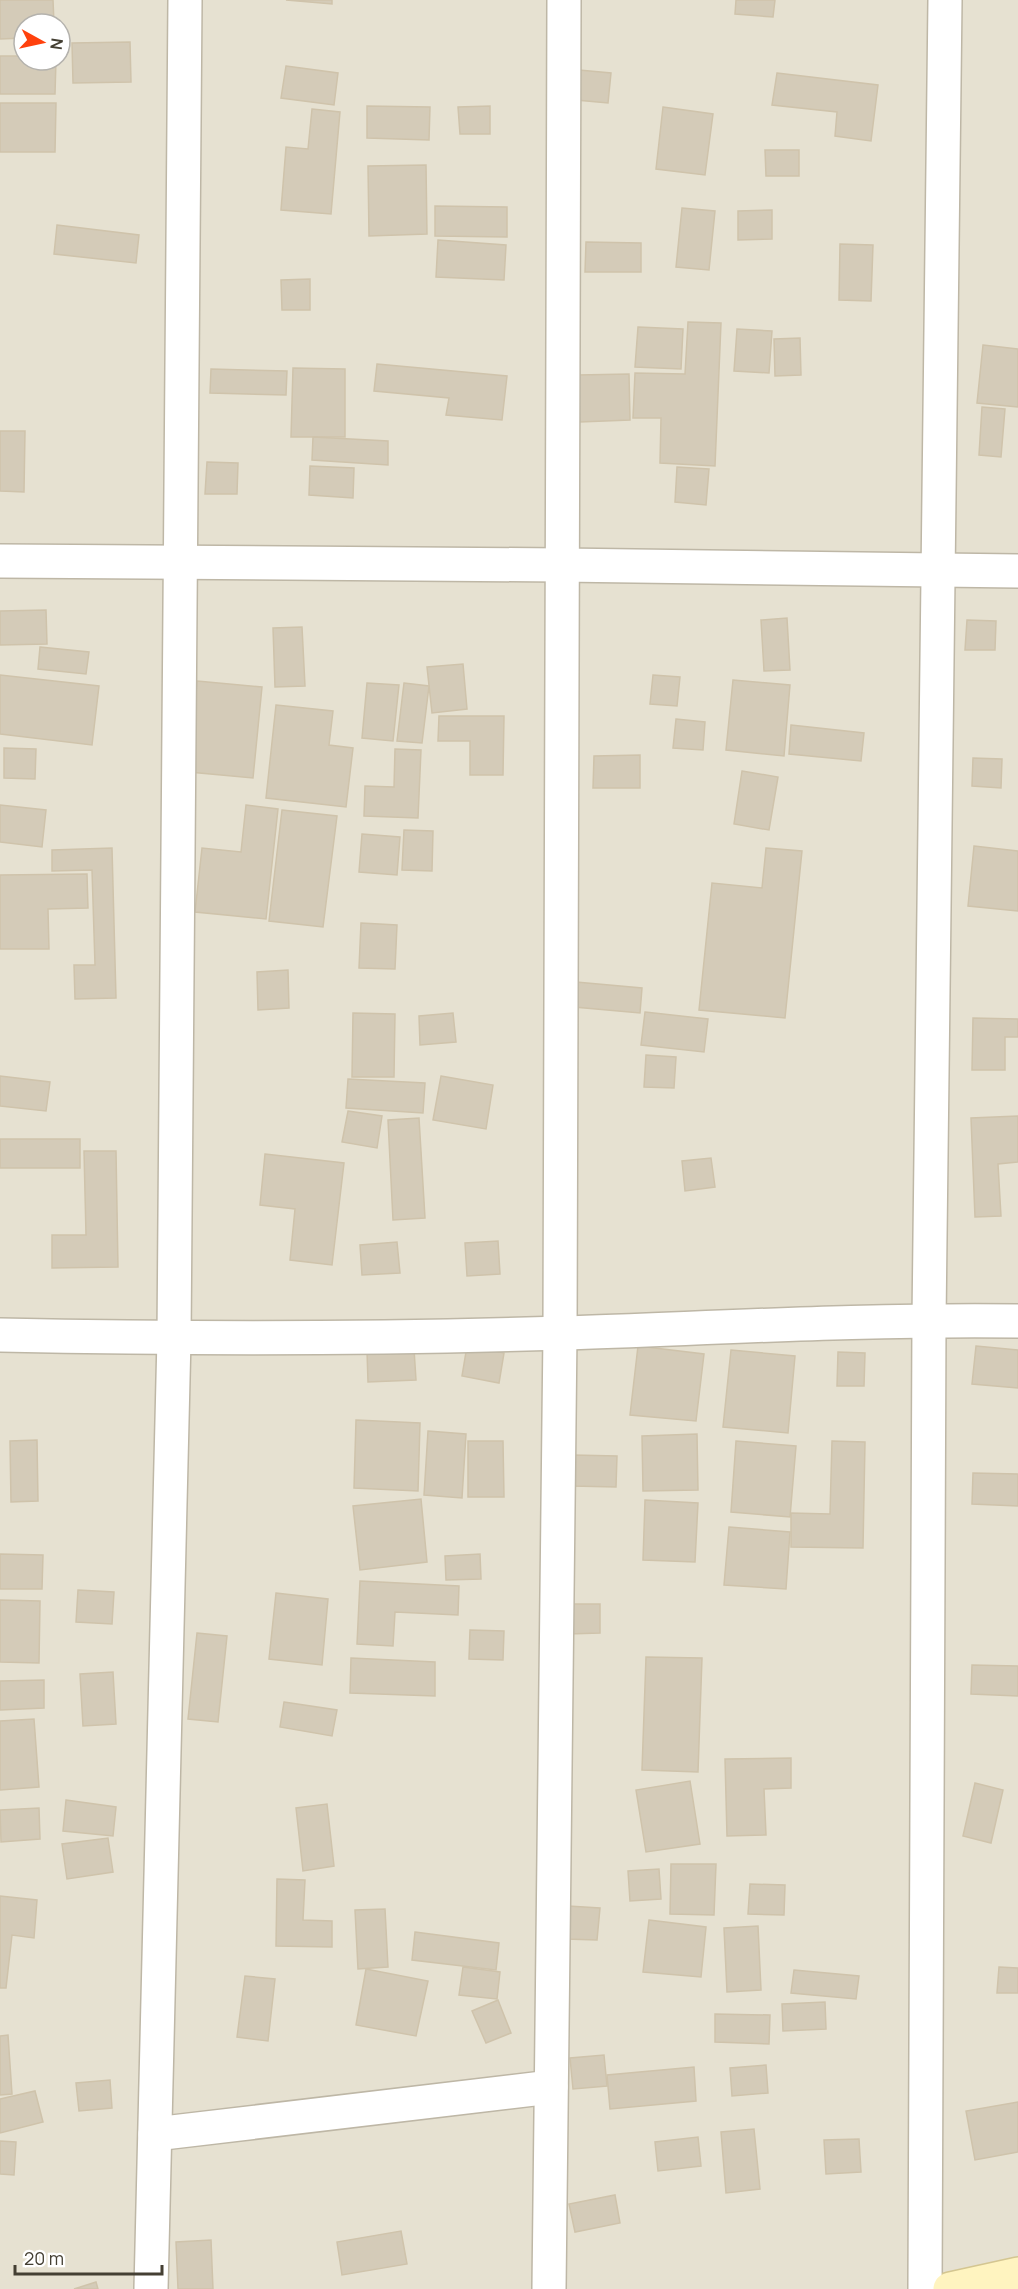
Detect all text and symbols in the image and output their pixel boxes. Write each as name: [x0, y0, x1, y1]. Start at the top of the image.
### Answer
north arrow: [12, 12, 72, 72]
text: N: [45, 37, 69, 51]
scale bar: [15, 2238, 162, 2276]
text: 20 m: [24, 2246, 64, 2270]

